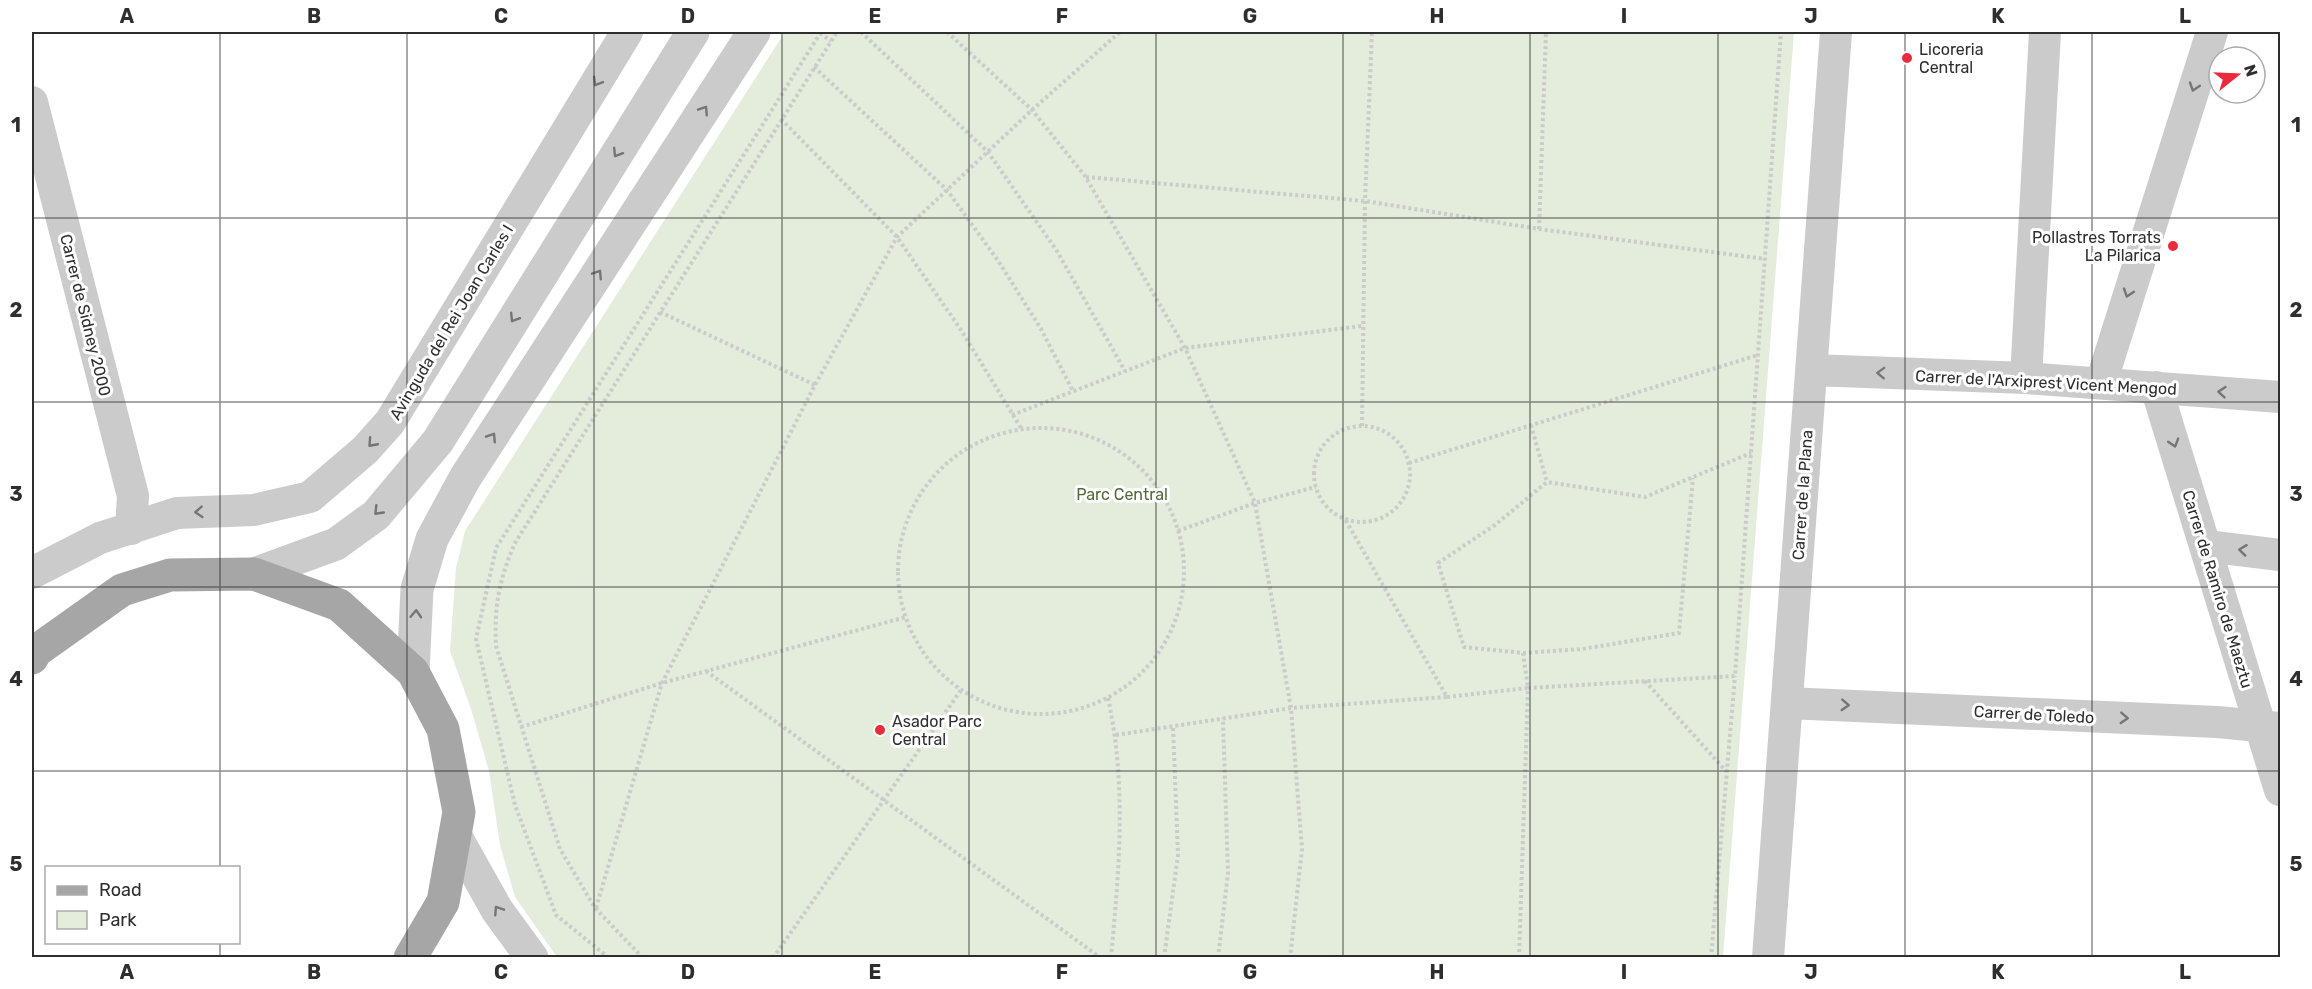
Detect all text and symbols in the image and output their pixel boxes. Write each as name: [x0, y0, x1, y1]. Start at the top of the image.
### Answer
text: A: [120, 4, 135, 28]
text: B: [307, 4, 321, 28]
text: C: [494, 4, 508, 28]
text: D: [681, 4, 695, 28]
text: E: [869, 4, 881, 28]
text: F: [1056, 4, 1068, 28]
text: G: [1243, 4, 1257, 28]
text: H: [1430, 4, 1444, 28]
text: I: [1621, 4, 1627, 28]
text: J: [1804, 4, 1818, 28]
text: K: [1991, 4, 2005, 28]
text: L: [2179, 4, 2191, 28]
place label: Licoreria Central: [1919, 40, 1984, 77]
north arrow: [2207, 45, 2267, 105]
marker: Licoreria Central: [1900, 51, 1914, 65]
text: N: [2240, 62, 2262, 79]
one-way arrow: [593, 75, 604, 86]
one-way arrow: [2189, 81, 2201, 92]
one-way arrow: [697, 106, 708, 117]
text: 1: [11, 113, 21, 137]
text: 1: [2291, 113, 2301, 137]
one-way arrow: [614, 146, 625, 157]
street label: Avinguda del Rei Joan Carles I: [386, 221, 517, 423]
place label: Pollastres Torrats La Pilarica: [2032, 228, 2161, 265]
street label: Carrer de Sidney 2000: [56, 232, 115, 398]
marker: Pollastres Torrats La Pilarica: [2166, 239, 2180, 253]
one-way arrow: [591, 270, 602, 281]
one-way arrow: [2122, 287, 2135, 298]
text: 2: [10, 298, 23, 322]
text: 2: [2290, 298, 2303, 322]
one-way arrow: [510, 312, 522, 322]
one-way arrow: [1876, 366, 1885, 379]
street label: Carrer de l'Arxiprest Vicent Mengod: [1915, 366, 2177, 399]
one-way arrow: [2218, 386, 2227, 399]
street label: Carrer de la Plana: [1788, 429, 1817, 561]
one-way arrow: [484, 433, 495, 444]
one-way arrow: [368, 436, 379, 446]
one-way arrow: [2167, 437, 2179, 448]
text: 3: [9, 482, 23, 506]
text: 3: [2289, 482, 2303, 506]
park label: Parc Central: [1076, 485, 1168, 504]
street label: Carrer de Ramiro de Maeztu: [2178, 488, 2257, 690]
one-way arrow: [375, 504, 386, 515]
one-way arrow: [194, 505, 203, 518]
one-way arrow: [2239, 544, 2248, 557]
one-way arrow: [409, 609, 422, 618]
text: 4: [9, 667, 23, 691]
text: 4: [2289, 667, 2303, 691]
one-way arrow: [1841, 699, 1850, 712]
street label: Carrer de Toledo: [1973, 702, 2095, 727]
one-way arrow: [2119, 711, 2128, 724]
place label: Asador Parc Central: [892, 712, 982, 749]
marker: Asador Parc Central: [873, 723, 887, 737]
text: 5: [10, 852, 23, 876]
text: 5: [2290, 852, 2303, 876]
legend: [45, 866, 240, 944]
text: Road: [99, 879, 142, 901]
one-way arrow: [494, 906, 505, 917]
text: Park: [99, 909, 137, 931]
text: A: [120, 960, 135, 984]
text: B: [307, 960, 321, 984]
text: C: [494, 960, 508, 984]
text: D: [681, 960, 695, 984]
text: E: [869, 960, 881, 984]
text: F: [1056, 960, 1068, 984]
text: G: [1243, 960, 1257, 984]
text: H: [1430, 960, 1444, 984]
text: I: [1621, 960, 1627, 984]
text: J: [1804, 960, 1818, 984]
text: K: [1991, 960, 2005, 984]
text: L: [2179, 960, 2191, 984]

